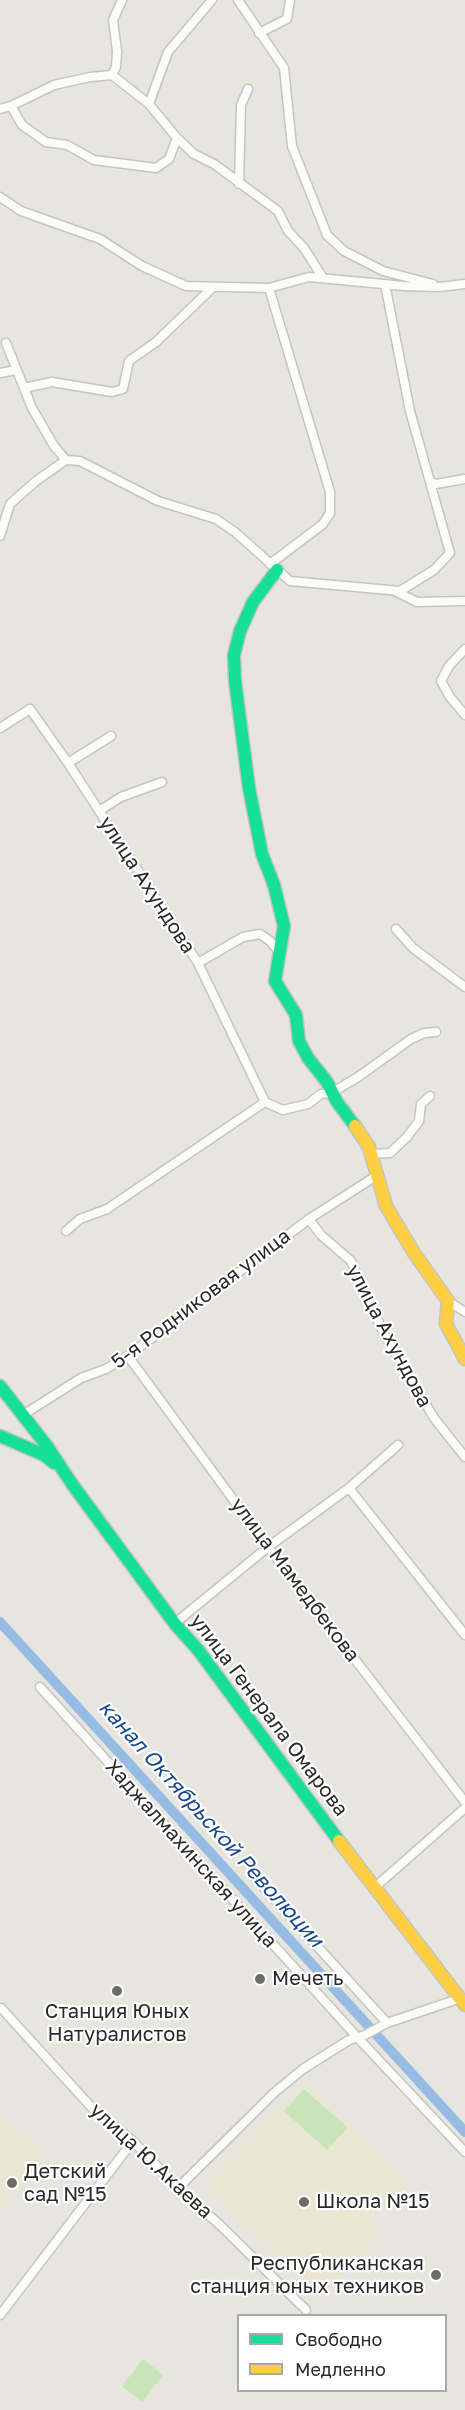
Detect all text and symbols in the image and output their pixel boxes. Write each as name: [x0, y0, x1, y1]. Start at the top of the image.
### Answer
street label: улица Ахундова: [94, 812, 200, 958]
street label: 5-я Родниковая улица: [107, 1224, 295, 1374]
street label: улица Ахундова: [341, 1260, 437, 1412]
street label: улица Мамедбекова: [225, 1493, 365, 1667]
street label: улица Генерала Омарова: [185, 1609, 353, 1821]
water label: канал Октябрьской Революции: [94, 1695, 328, 1953]
street label: Хаджалмахинская улица: [100, 1755, 282, 1953]
place label: Мечеть: [272, 1967, 344, 1991]
marker: Мечеть: [253, 1972, 267, 1986]
marker: Станция Юных Натуралистов: [110, 1984, 124, 1998]
place label: Станция Юных Натуралистов: [45, 2000, 189, 2047]
street label: улица Ю.Акаева: [85, 2098, 217, 2224]
place label: Детский сад №15: [24, 2160, 106, 2207]
marker: Детский сад №15: [5, 2176, 19, 2190]
place label: Школа №15: [316, 2190, 429, 2214]
marker: Школа №15: [297, 2195, 311, 2209]
place label: Республиканская станция юных техников: [190, 2252, 424, 2299]
marker: Республиканская станция юных техников: [429, 2268, 443, 2282]
legend: [237, 2314, 447, 2392]
text: Свободно: [295, 2328, 382, 2350]
text: Медленно: [295, 2358, 386, 2380]

